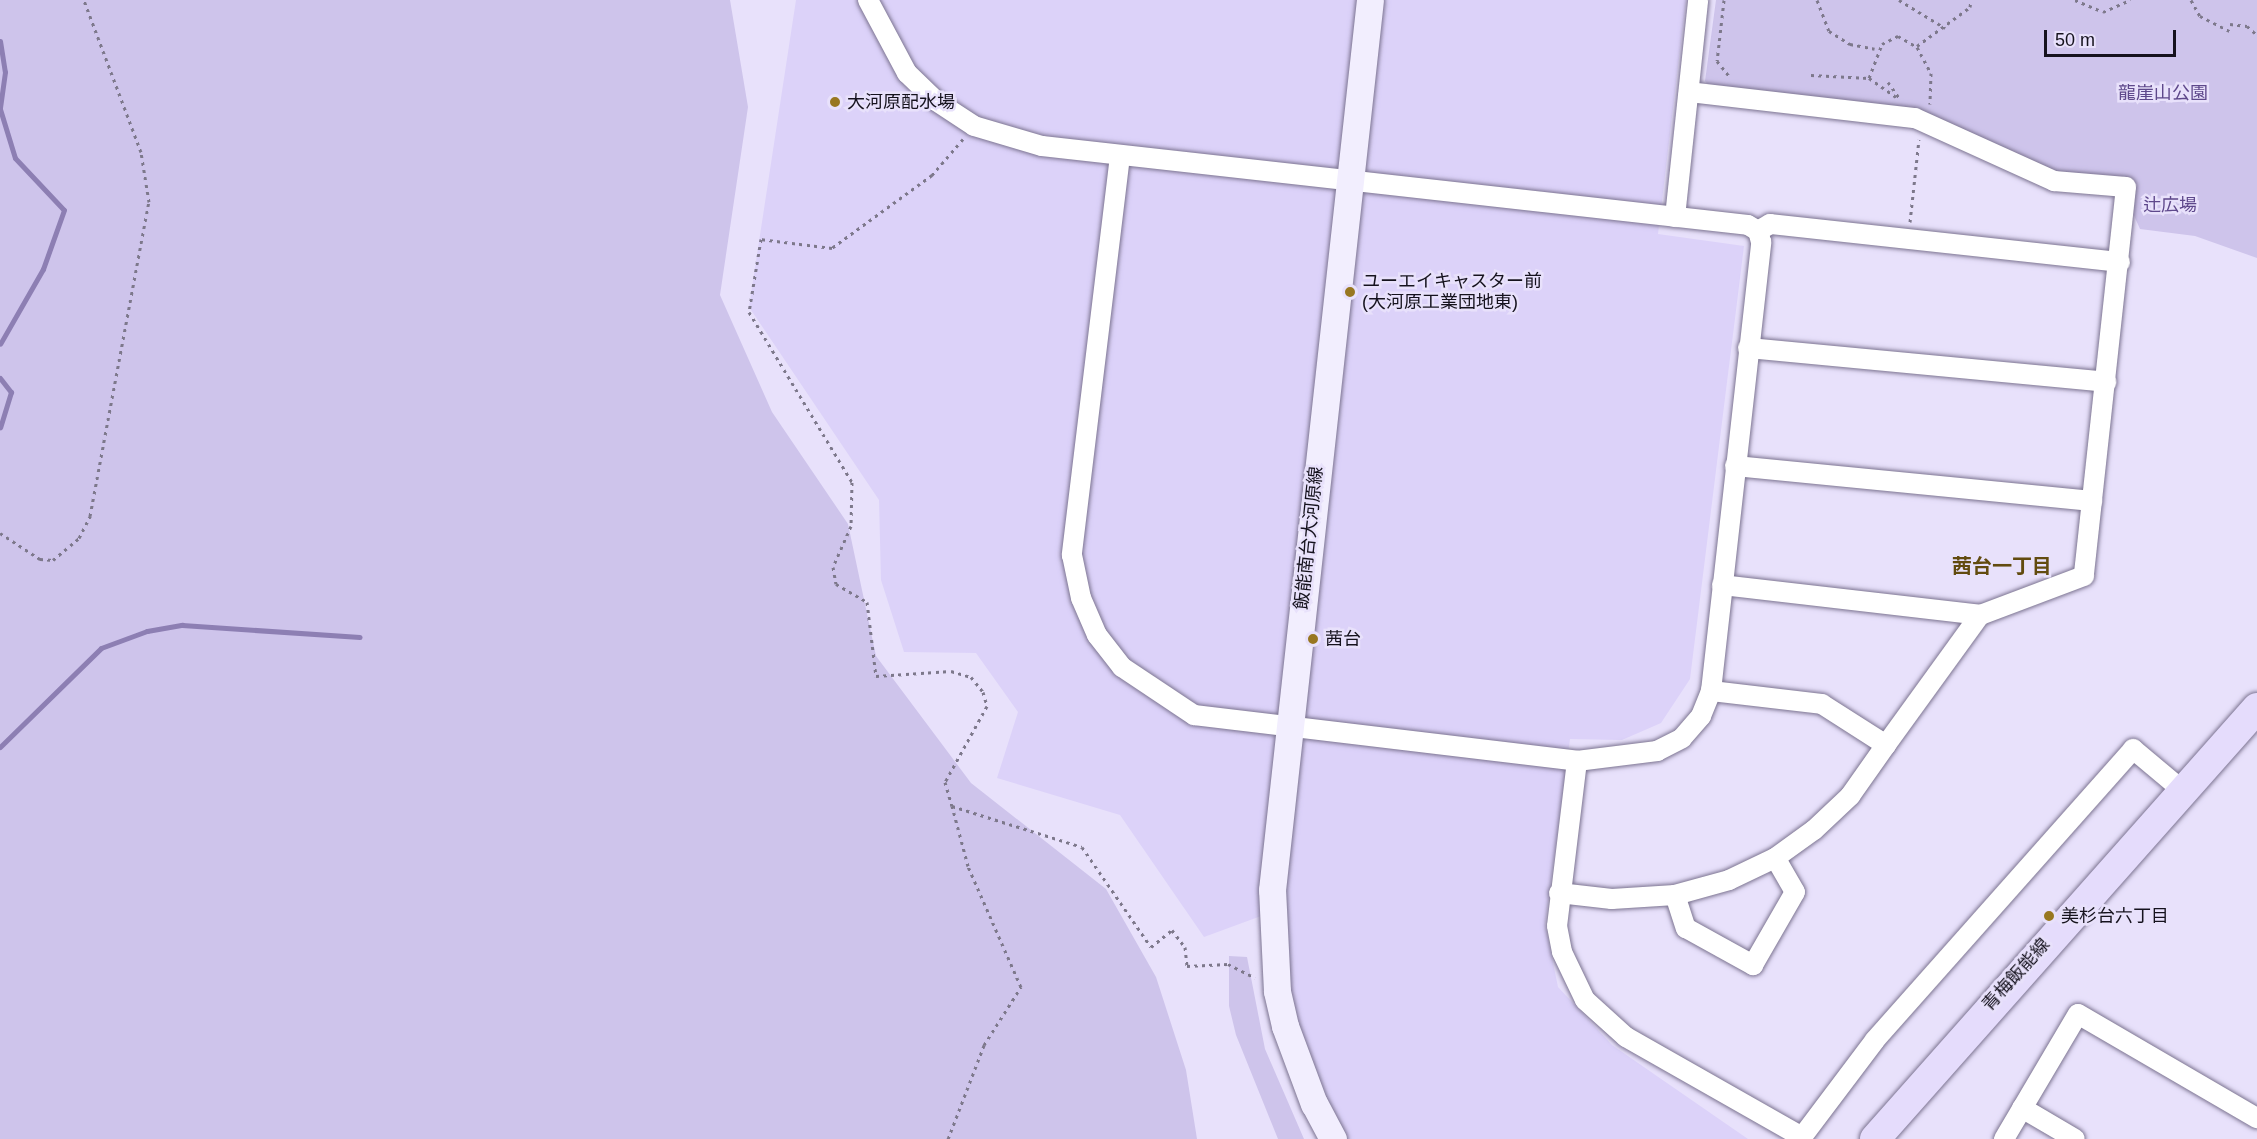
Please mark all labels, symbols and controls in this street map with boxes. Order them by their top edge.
scale bar [2047,18,2179,56]
text: 50 m [2055,30,2095,50]
park label: 龍崖山公園 [2118,82,2208,104]
place label: 大河原配水場 [847,91,955,113]
marker: 大河原配水場 [828,95,842,109]
park label: 辻広場 [2143,194,2197,216]
place label: ユーエイキャスター前 (大河原工業団地東) [1362,271,1542,314]
marker: ユーエイキャスター前 (大河原工業団地東) [1343,285,1357,299]
street label: 飯能南台大河原線 [1291,465,1327,611]
district label: 茜台一丁目 [1952,554,2052,578]
place label: 茜台 [1325,628,1361,650]
marker: 茜台 [1306,632,1320,646]
place label: 美杉台六丁目 [2061,905,2169,927]
marker: 美杉台六丁目 [2042,909,2056,923]
street label: 青梅飯能線 [1978,934,2054,1016]

